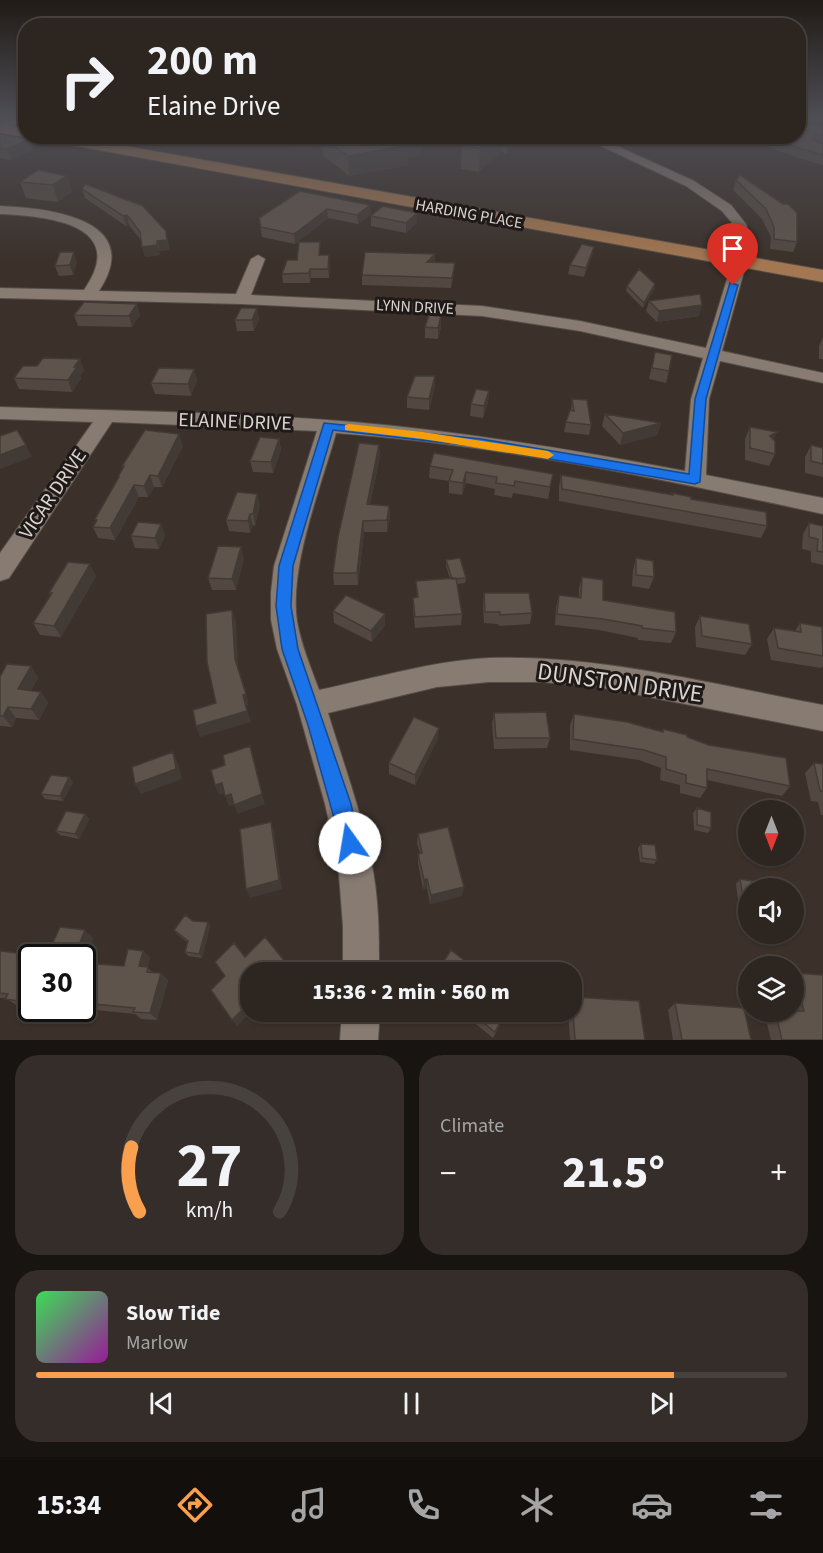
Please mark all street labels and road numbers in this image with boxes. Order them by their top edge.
street label: HARDING PLACE [414,194,524,234]
street label: LYNN DRIVE [376,294,454,320]
street label: ELAINE DRIVE [178,406,292,438]
street label: VICAR DRIVE [13,443,93,545]
street label: DUNSTON DRIVE [535,654,705,712]

